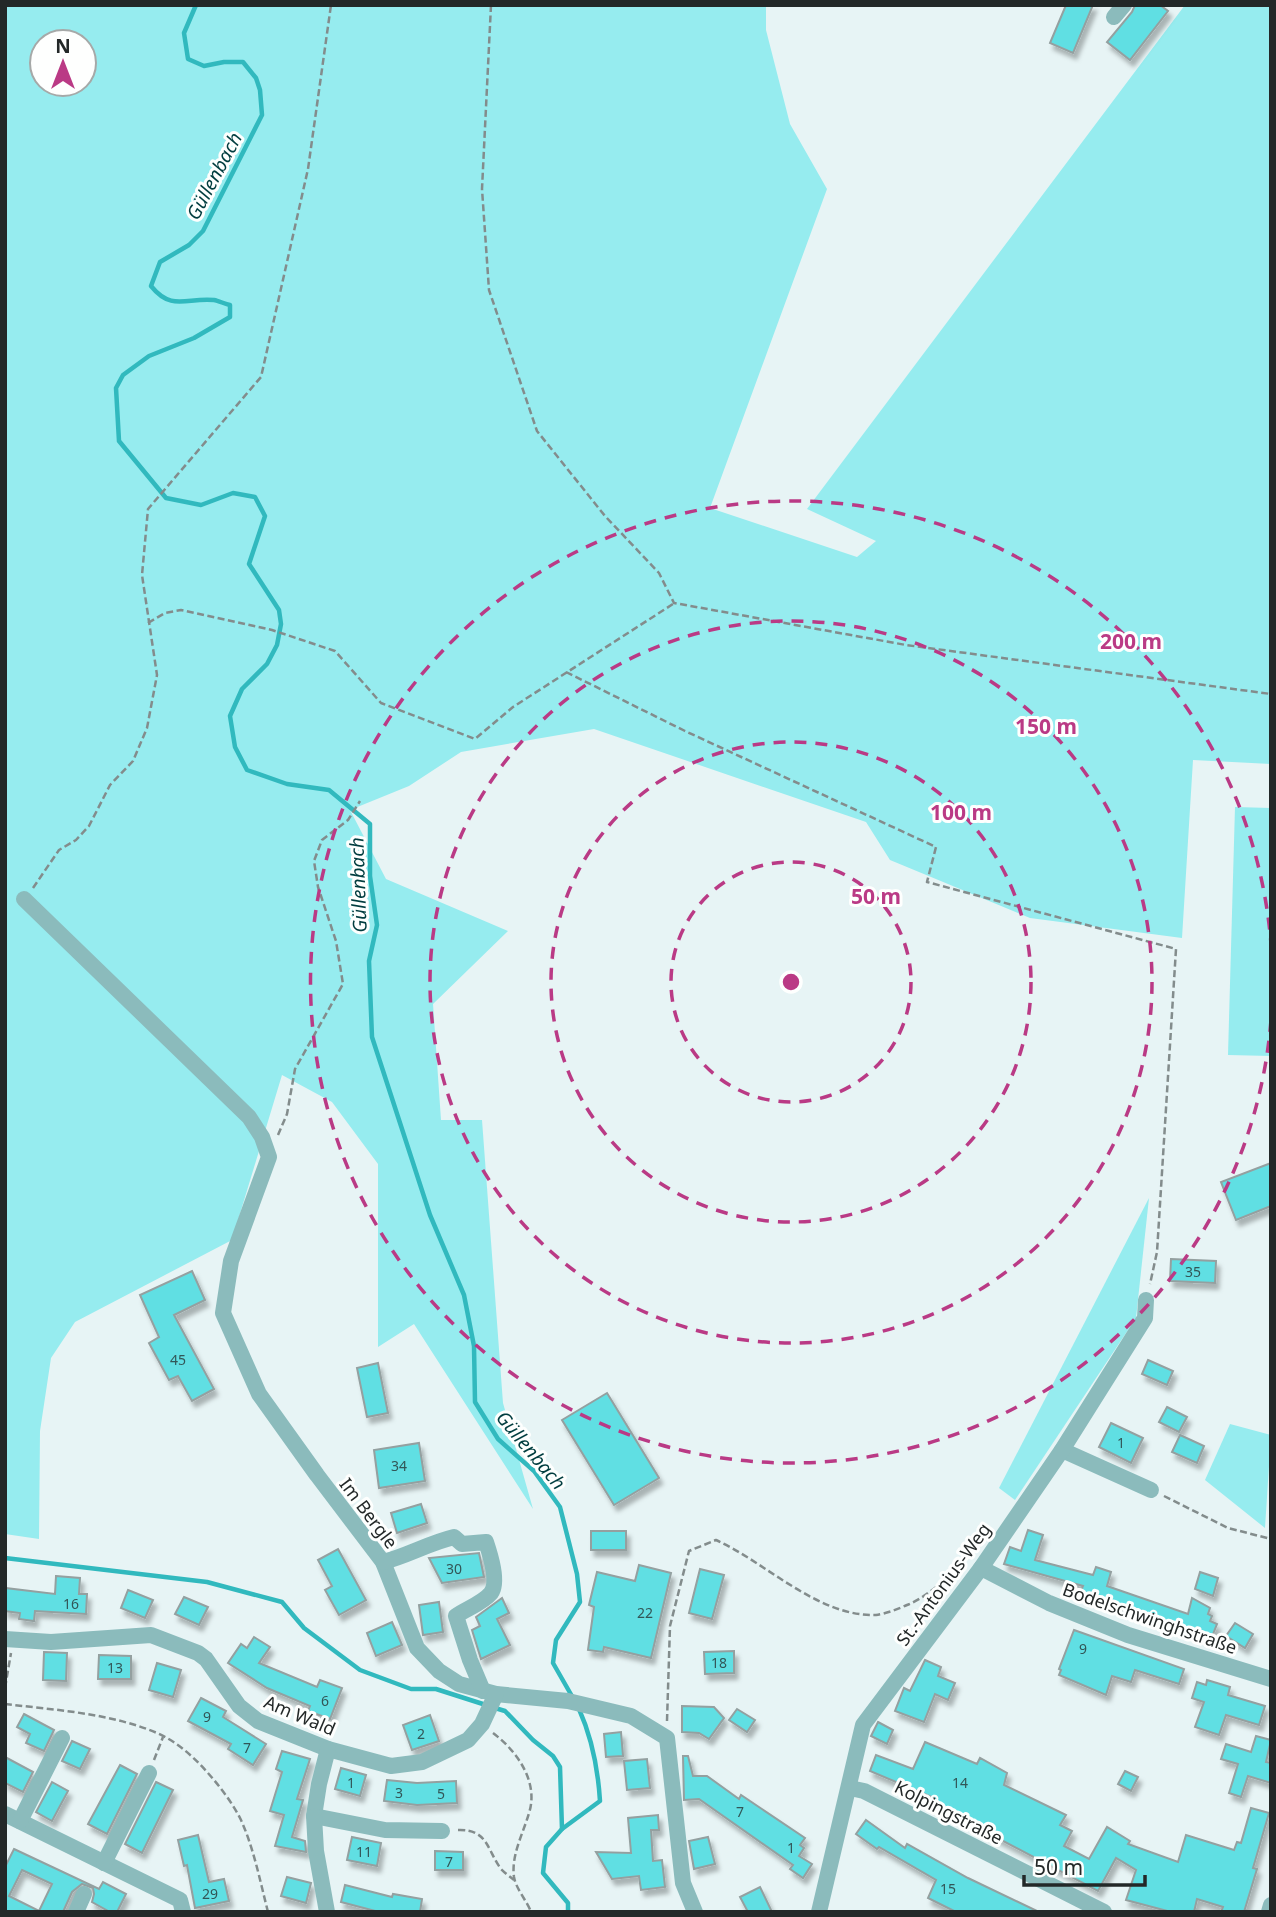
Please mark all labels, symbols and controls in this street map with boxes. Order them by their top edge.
north arrow [28,28,98,98]
text: N [55,33,71,59]
water label: Güllenbach [180,128,248,224]
text: 200 m [1100,627,1162,655]
text: 150 m [1015,712,1077,740]
text: 100 m [930,798,992,826]
water label: Güllenbach [343,837,373,933]
text: 50 m [851,882,901,910]
centre of rings [779,970,803,994]
house number: 35 [1185,1262,1201,1281]
house number: 45 [170,1350,186,1369]
water label: Güllenbach [490,1405,572,1495]
house number: 1 [1117,1433,1125,1452]
house number: 34 [391,1456,407,1475]
street label: Im Bergle [335,1473,403,1553]
street label: St.-Antonius-Weg [890,1518,996,1650]
house number: 30 [446,1559,462,1578]
street label: Bodelschwinghstraße [1060,1577,1240,1659]
house number: 16 [63,1594,79,1613]
house number: 22 [637,1603,653,1622]
house number: 9 [1079,1639,1087,1658]
house number: 18 [711,1653,727,1672]
house number: 13 [107,1658,123,1677]
street label: Am Wald [261,1689,339,1741]
house number: 6 [321,1691,329,1710]
house number: 9 [203,1707,211,1726]
house number: 2 [417,1724,425,1743]
house number: 7 [243,1738,251,1757]
house number: 1 [347,1773,355,1792]
house number: 14 [952,1773,968,1792]
street label: Kolpingstraße [891,1774,1007,1850]
house number: 3 [395,1783,403,1802]
house number: 5 [437,1784,445,1803]
house number: 7 [736,1802,744,1821]
house number: 1 [787,1838,795,1857]
house number: 11 [356,1842,372,1861]
scale bar [1024,1843,1145,1887]
house number: 7 [445,1852,453,1871]
text: 50 m [1034,1853,1083,1881]
house number: 15 [940,1879,956,1898]
house number: 29 [202,1884,218,1903]

